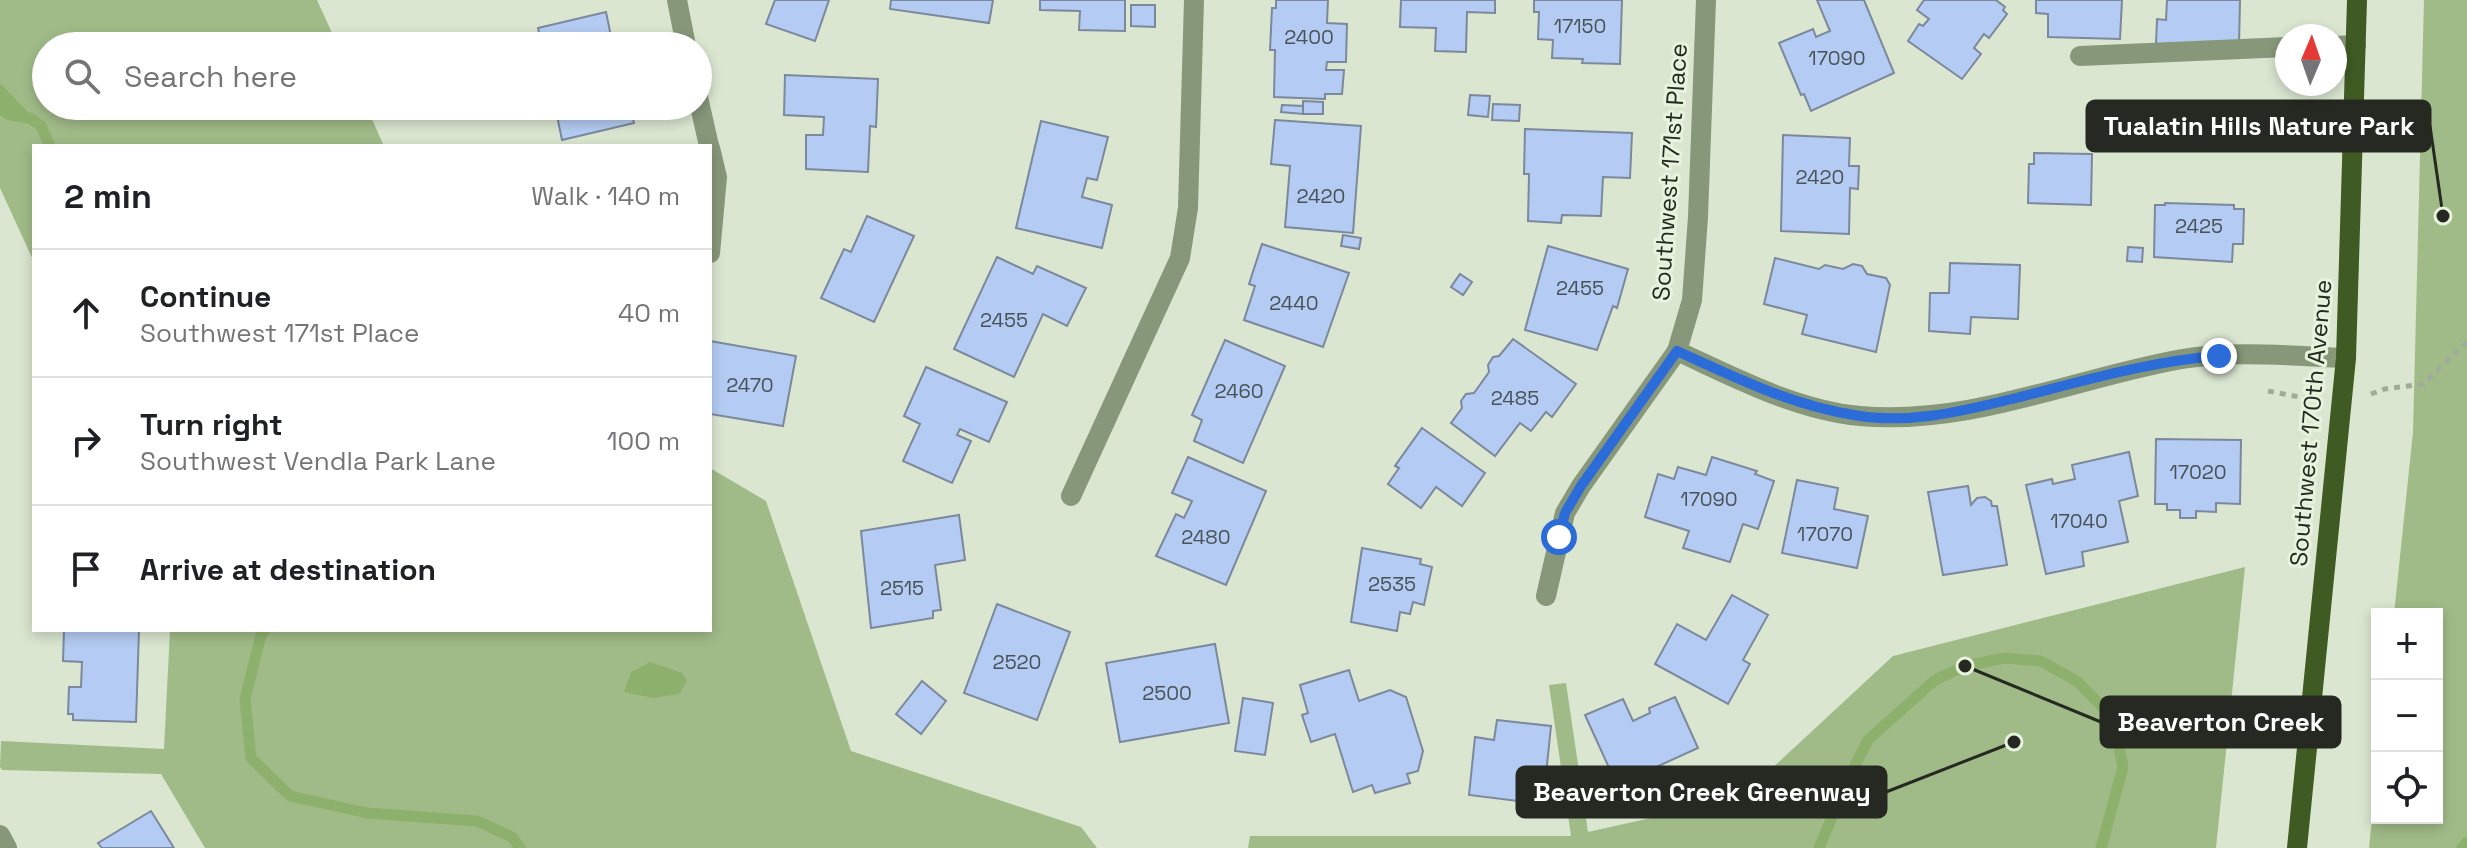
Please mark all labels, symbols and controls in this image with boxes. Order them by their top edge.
house number: 17150 [1554,13,1606,39]
house number: 2400 [1284,24,1334,50]
north arrow [2275,24,2347,96]
search box [32,32,712,120]
street label: Southwest 171st Place [1645,42,1694,302]
house number: 17090 [1808,45,1866,71]
icon: search [60,54,104,98]
text: Search here [124,57,297,96]
callout: Tualatin Hills Nature Park [2087,101,2430,151]
text: Tualatin Hills Nature Park [2103,109,2415,143]
house number: 2420 [1796,164,1844,190]
text: 2 min [64,175,152,218]
text: Walk · 140 m [531,179,680,213]
house number: 2420 [1297,183,1345,209]
house number: 2425 [2175,213,2223,239]
house number: 2455 [1556,275,1604,301]
text: Continue [140,277,271,316]
street label: Southwest 170th Avenue [2283,278,2338,568]
house number: 2440 [1269,290,1319,316]
icon: ahead [64,291,108,335]
text: 40 m [618,296,680,330]
house number: 2455 [980,307,1028,333]
text: Southwest 171st Place [140,316,419,350]
route end [2201,338,2237,374]
house number: 2470 [726,372,774,398]
house number: 2460 [1214,378,1264,404]
house number: 2485 [1491,385,1539,411]
text: Turn right [140,405,283,444]
icon: right [64,419,108,463]
text: 100 m [607,424,680,458]
text: Southwest Vendla Park Lane [140,444,496,478]
house number: 17020 [2169,459,2227,485]
house number: 17090 [1680,486,1738,512]
house number: 17040 [2050,508,2108,534]
route start [1541,519,1577,555]
house number: 17070 [1797,521,1853,547]
house number: 2480 [1181,524,1231,550]
icon: arrive [64,547,108,591]
text: Arrive at destination [140,550,436,589]
house number: 2535 [1368,571,1416,597]
house number: 2515 [880,575,924,601]
map controls [2371,608,2443,824]
button: + [2371,608,2443,680]
house number: 2520 [993,649,1041,675]
house number: 2500 [1142,680,1192,706]
button: − [2371,680,2443,752]
callout: Beaverton Creek [2101,697,2340,747]
text: Beaverton Creek [2118,705,2325,739]
button: locate [2371,752,2443,824]
callout: Beaverton Creek Greenway [1517,767,1886,817]
text: Beaverton Creek Greenway [1533,775,1871,809]

